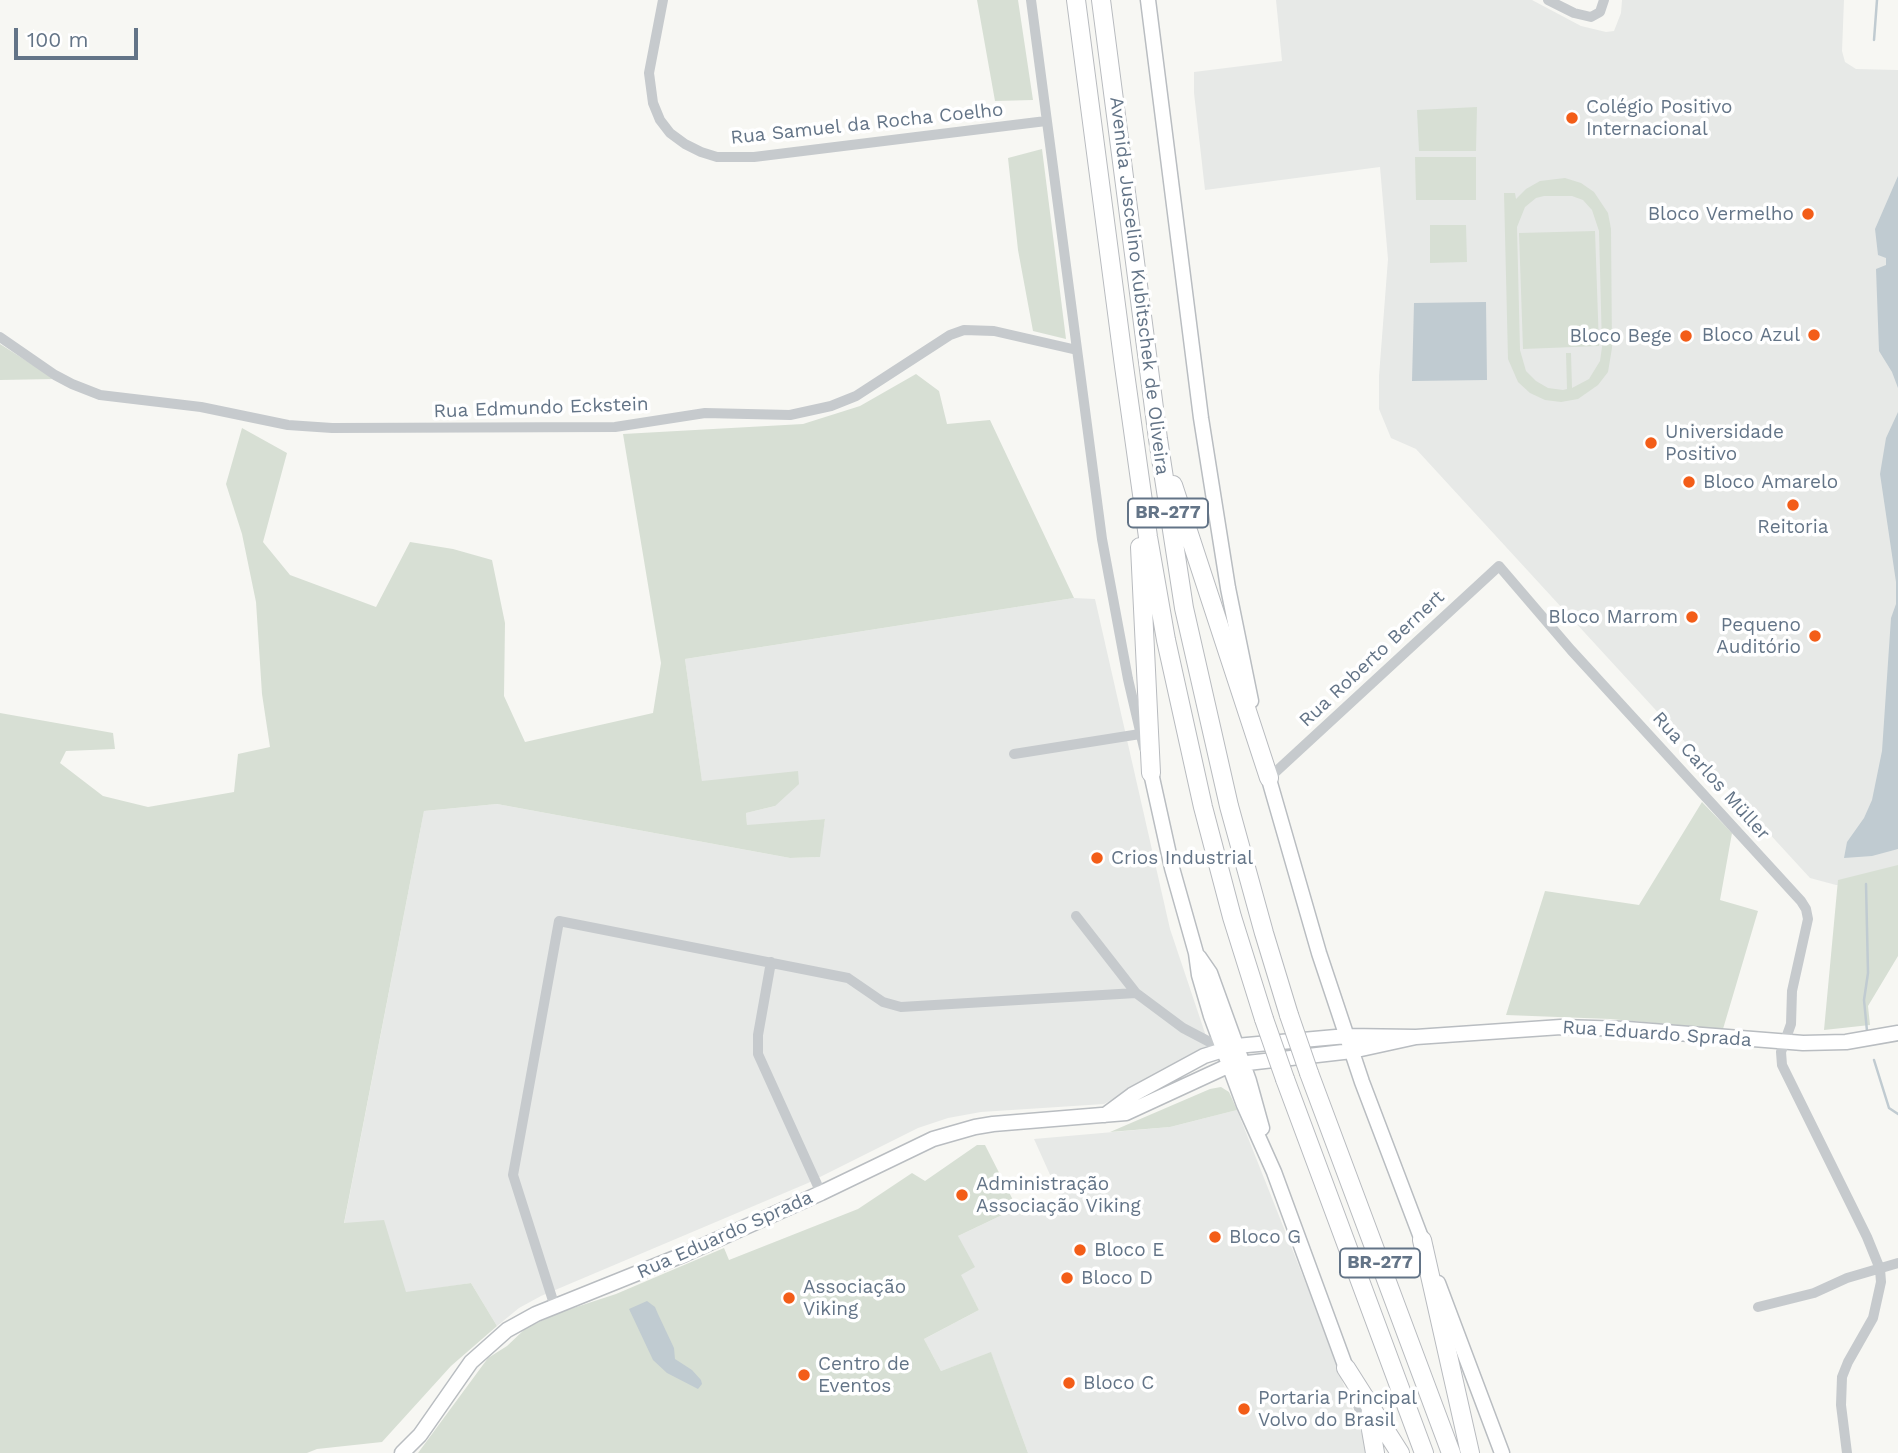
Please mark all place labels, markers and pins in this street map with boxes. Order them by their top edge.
place label: Colégio Positivo Internacional [1586,96,1732,140]
marker: Colégio Positivo Internacional [1564,110,1580,126]
place label: Bloco Vermelho [1648,203,1794,225]
marker: Bloco Vermelho [1800,206,1816,222]
place label: Bloco Azul [1702,324,1800,346]
place label: Bloco Bege [1569,325,1672,347]
marker: Bloco Azul [1806,327,1822,343]
marker: Bloco Bege [1678,328,1694,344]
place label: Universidade Positivo [1665,421,1784,465]
marker: Universidade Positivo [1643,435,1659,451]
place label: Bloco Amarelo [1703,471,1838,493]
marker: Bloco Amarelo [1681,474,1697,490]
marker: Reitoria [1785,497,1801,513]
place label: Reitoria [1757,516,1829,538]
place label: Bloco Marrom [1548,606,1678,628]
marker: Bloco Marrom [1684,609,1700,625]
place label: Pequeno Auditório [1716,614,1801,658]
marker: Pequeno Auditório [1807,628,1823,644]
place label: Crios Industrial [1111,847,1253,869]
marker: Crios Industrial [1089,850,1105,866]
place label: Administração Associação Viking [976,1173,1141,1217]
marker: Administração Associação Viking [954,1187,970,1203]
place label: Bloco G [1229,1226,1301,1248]
marker: Bloco G [1207,1229,1223,1245]
place label: Bloco E [1094,1239,1164,1261]
marker: Bloco E [1072,1242,1088,1258]
place label: Bloco D [1081,1267,1153,1289]
marker: Bloco D [1059,1270,1075,1286]
place label: Associação Viking [803,1276,906,1320]
marker: Associação Viking [781,1290,797,1306]
place label: Centro de Eventos [818,1353,910,1397]
marker: Centro de Eventos [796,1367,812,1383]
place label: Bloco C [1083,1372,1154,1394]
marker: Bloco C [1061,1375,1077,1391]
place label: Portaria Principal Volvo do Brasil [1258,1387,1417,1431]
marker: Portaria Principal Volvo do Brasil [1236,1401,1252,1417]

